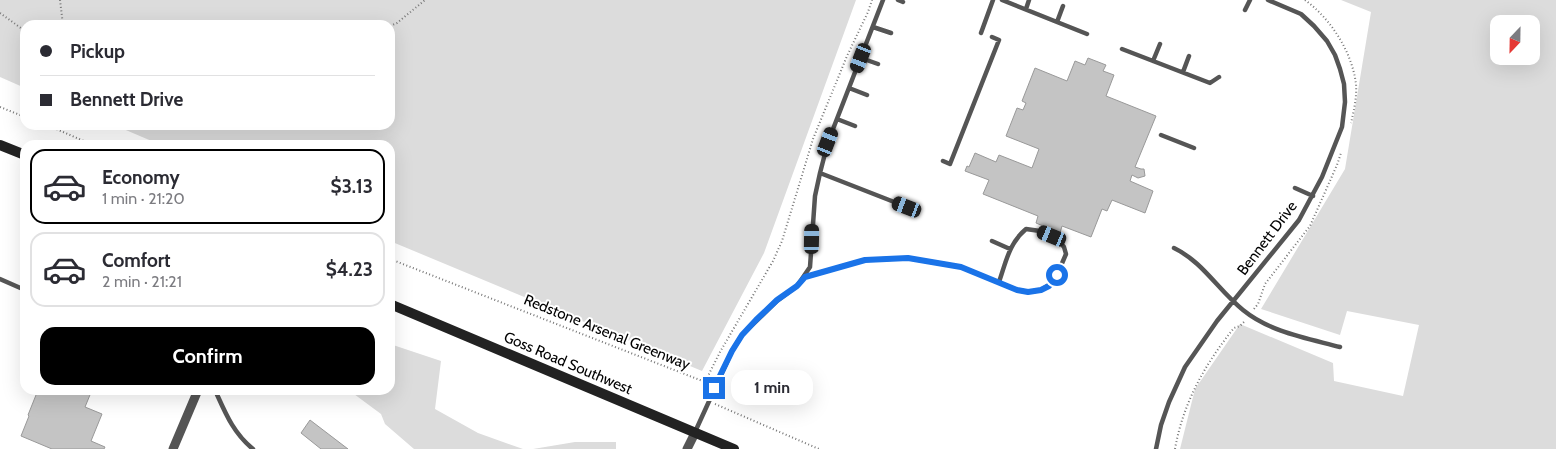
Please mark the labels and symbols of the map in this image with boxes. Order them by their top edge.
north arrow [1490,15,1540,65]
car [848,41,873,75]
car [815,125,840,159]
car [890,195,923,219]
street label: Bennett Drive [1233,197,1301,279]
car [1035,223,1068,249]
car [804,224,819,254]
route start [1046,264,1068,286]
street label: Redstone Arsenal Greenway [521,290,693,374]
street label: Goss Road Southwest [501,328,635,398]
callout: 1 min [732,370,814,406]
route end [703,377,725,399]

